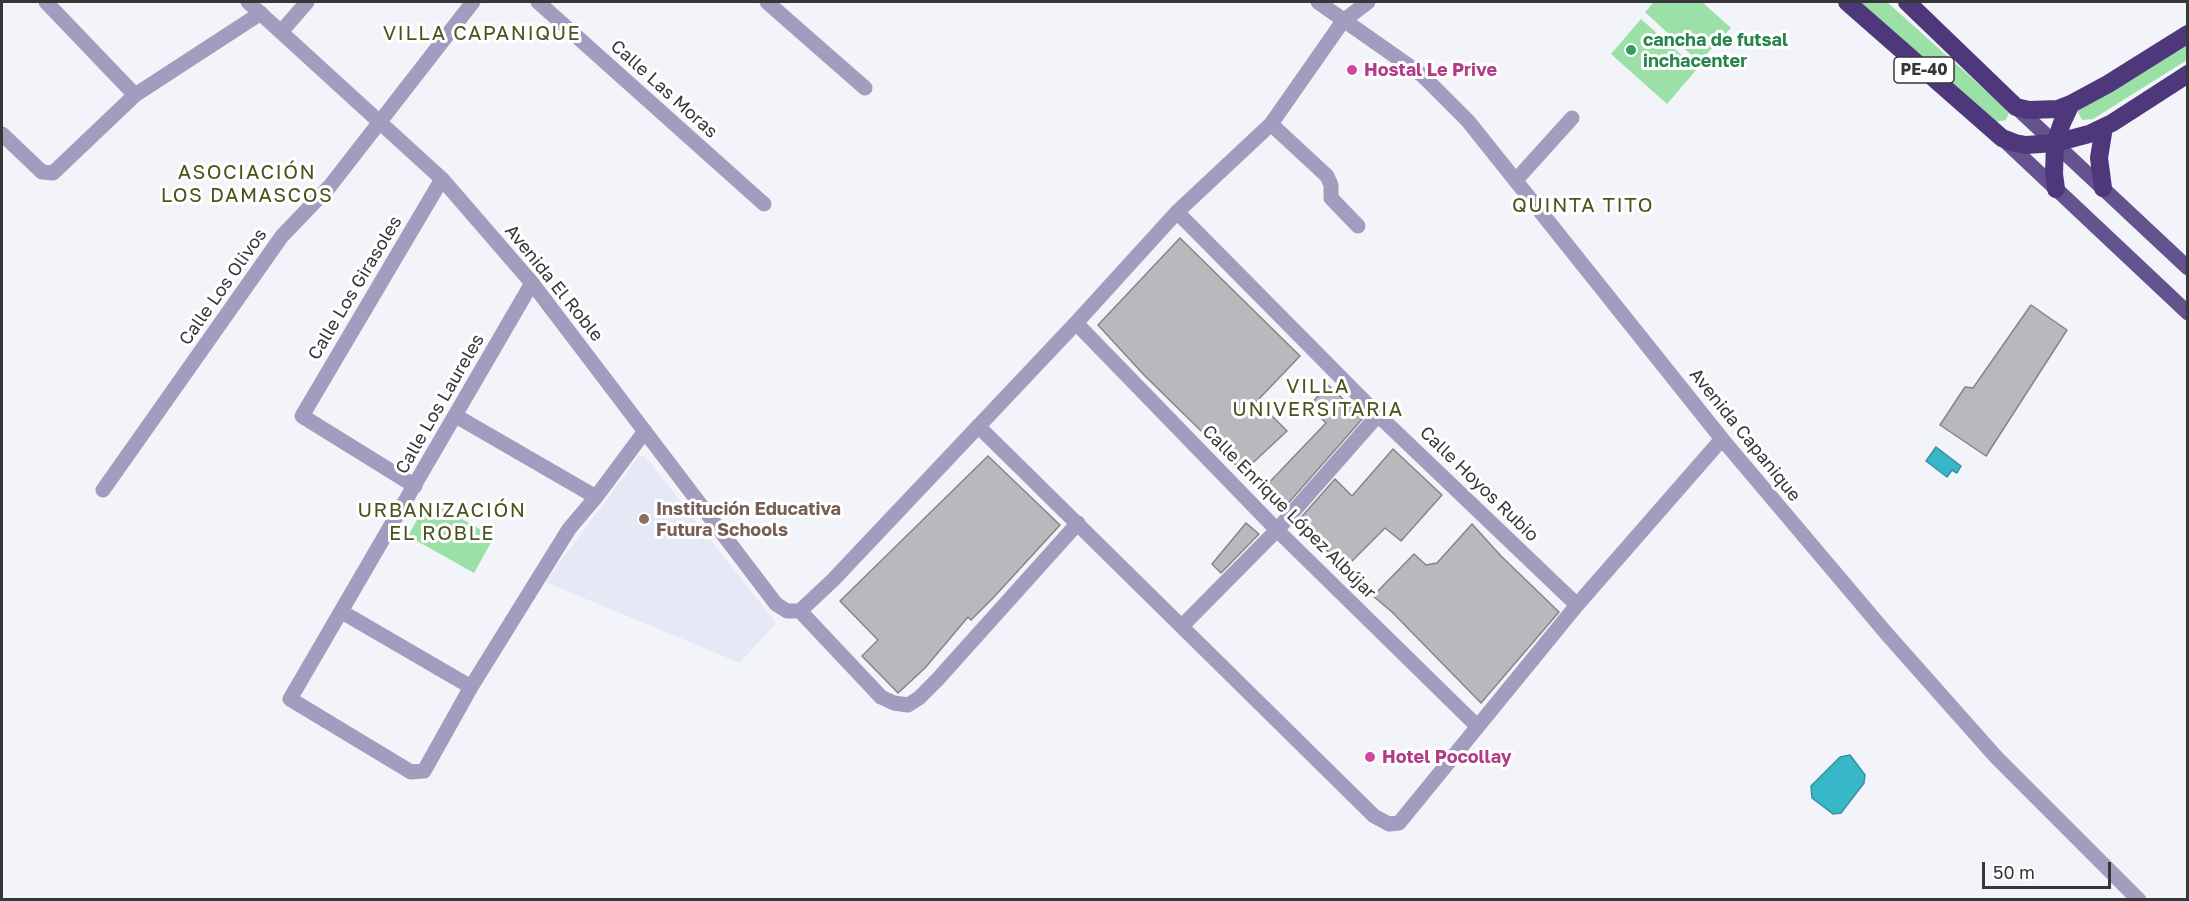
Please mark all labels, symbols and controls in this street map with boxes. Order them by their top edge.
district label: VILLA CAPANIQUE [383,22,581,46]
place label: cancha de futsal inchacenter [1643,29,1788,72]
street label: Calle Las Moras [606,35,722,143]
marker: cancha de futsal inchacenter [1624,43,1638,57]
road number: PE-40 [1894,57,1954,83]
place label: Hostal Le Prive [1364,59,1497,81]
marker: Hostal Le Prive [1345,63,1359,77]
district label: ASOCIACIÓN LOS DAMASCOS [161,161,333,208]
district label: QUINTA TITO [1512,194,1654,218]
street label: Calle Los Girasoles [304,212,406,364]
street label: Avenida El Roble [500,220,608,346]
street label: Calle Los Olivos [175,224,271,350]
street label: Calle Los Laureles [391,330,489,478]
street label: Avenida Capanique [1685,364,1805,506]
district label: VILLA UNIVERSITARIA [1232,375,1404,422]
street label: Calle Enrique López Albújar [1198,421,1380,603]
street label: Calle Hoyos Rubio [1415,422,1543,546]
place label: Institución Educativa Futura Schools [656,498,841,540]
district label: URBANIZACIÓN EL ROBLE [358,499,526,546]
marker: Institución Educativa Futura Schools [637,512,651,526]
place label: Hotel Pocollay [1382,746,1512,768]
marker: Hotel Pocollay [1363,750,1377,764]
scale bar [1985,850,2114,888]
text: 50 m [1993,861,2035,883]

